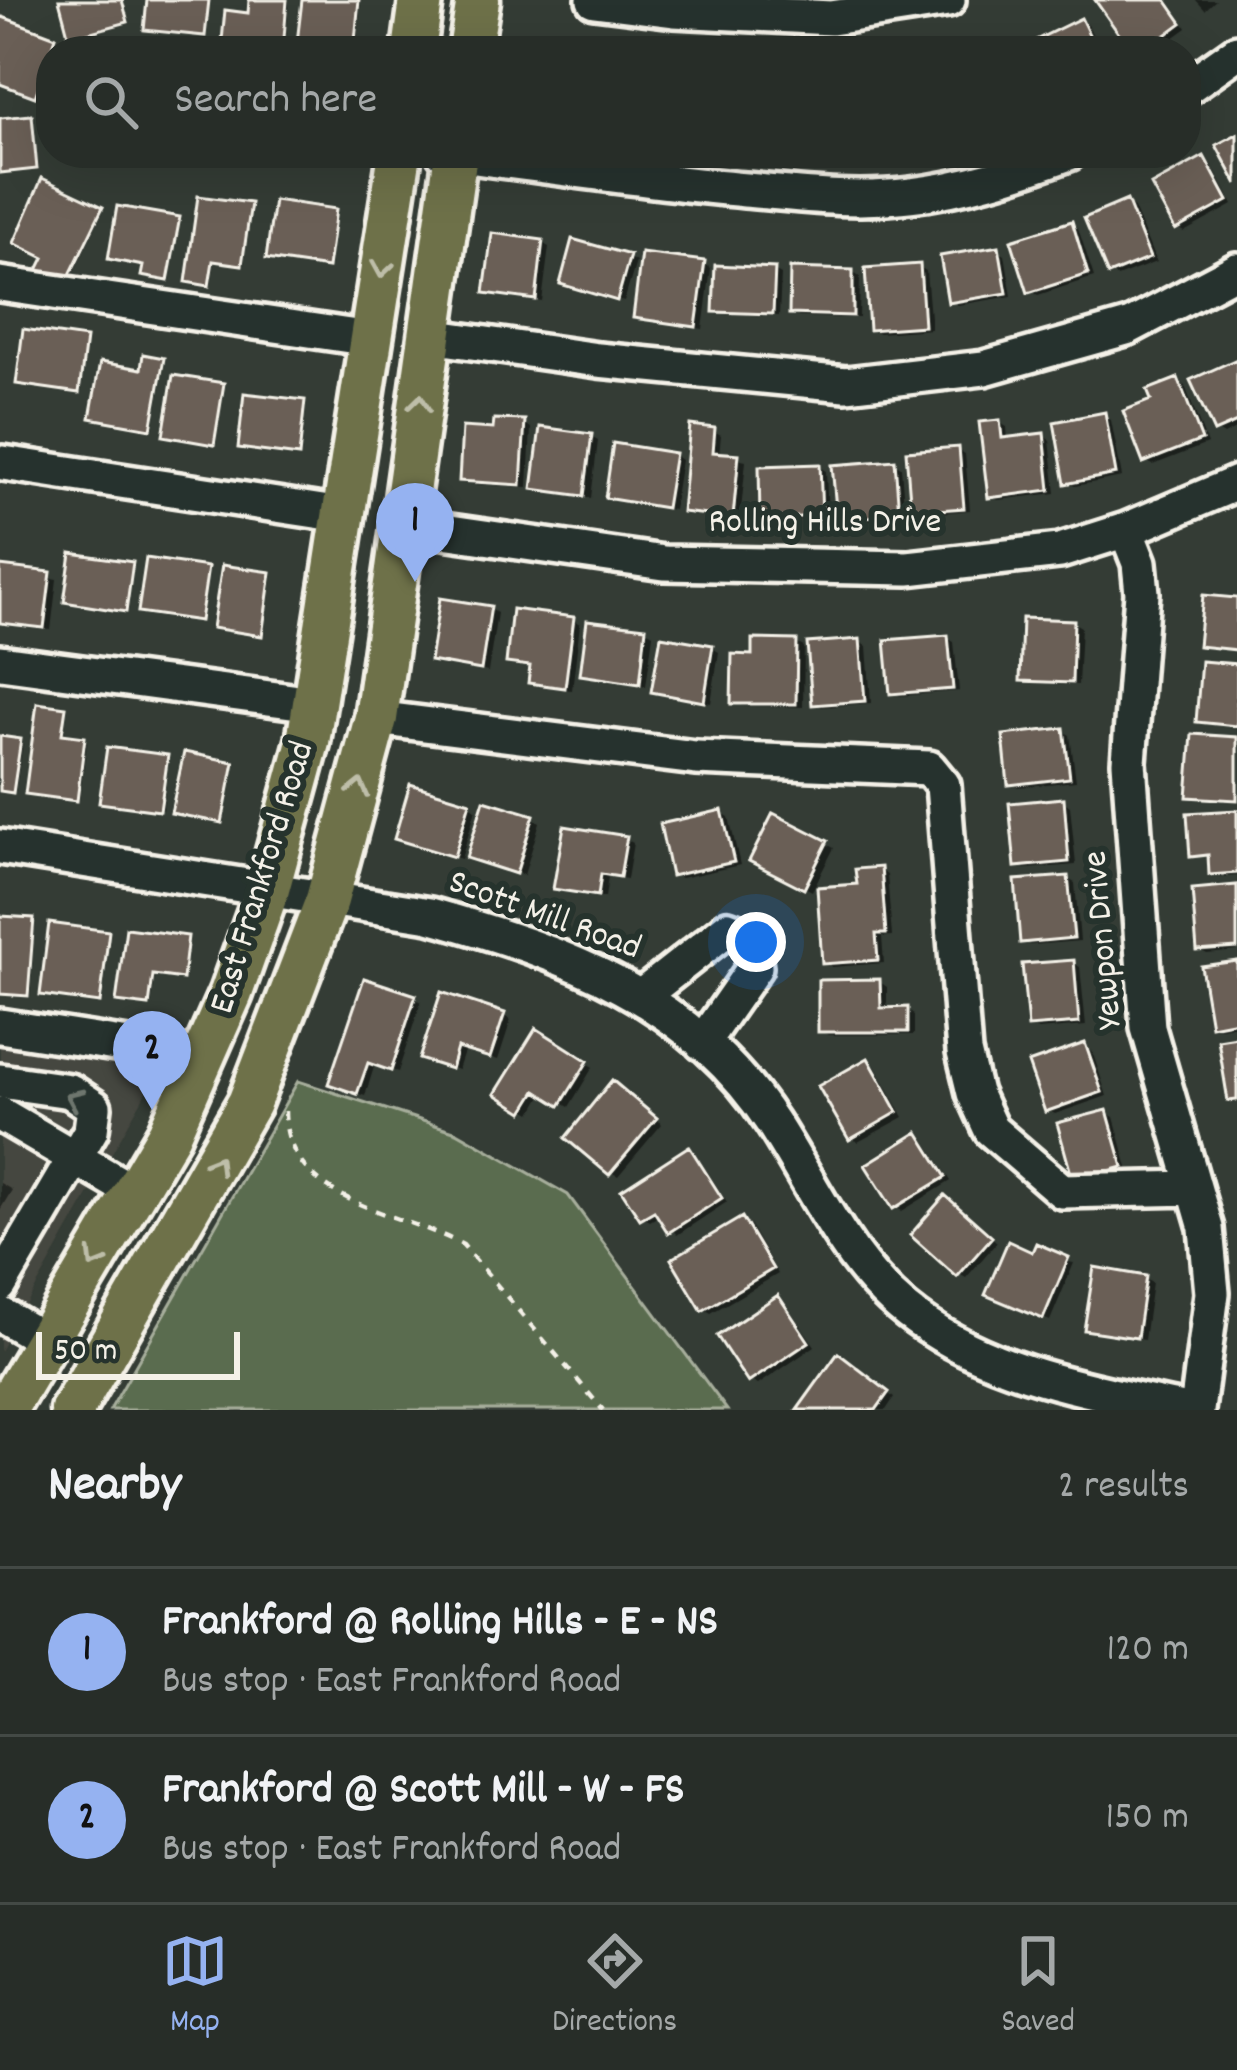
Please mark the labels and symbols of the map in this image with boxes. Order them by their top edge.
one-way arrow [370,258,395,278]
one-way arrow [406,393,432,413]
pin: 1 [376,483,454,582]
street label: Rolling Hills Drive [709,498,941,550]
street label: East Frankford Road [198,736,330,1020]
one-way arrow [345,778,370,798]
street label: Yewpon Drive [1071,849,1139,1031]
street label: Scott Mill Road [440,858,648,976]
your location [726,912,786,972]
pin: 2 [113,1011,191,1110]
one-way arrow [65,1088,86,1112]
one-way arrow [202,1155,224,1177]
one-way arrow [87,1247,109,1269]
scale bar [36,1326,240,1379]

